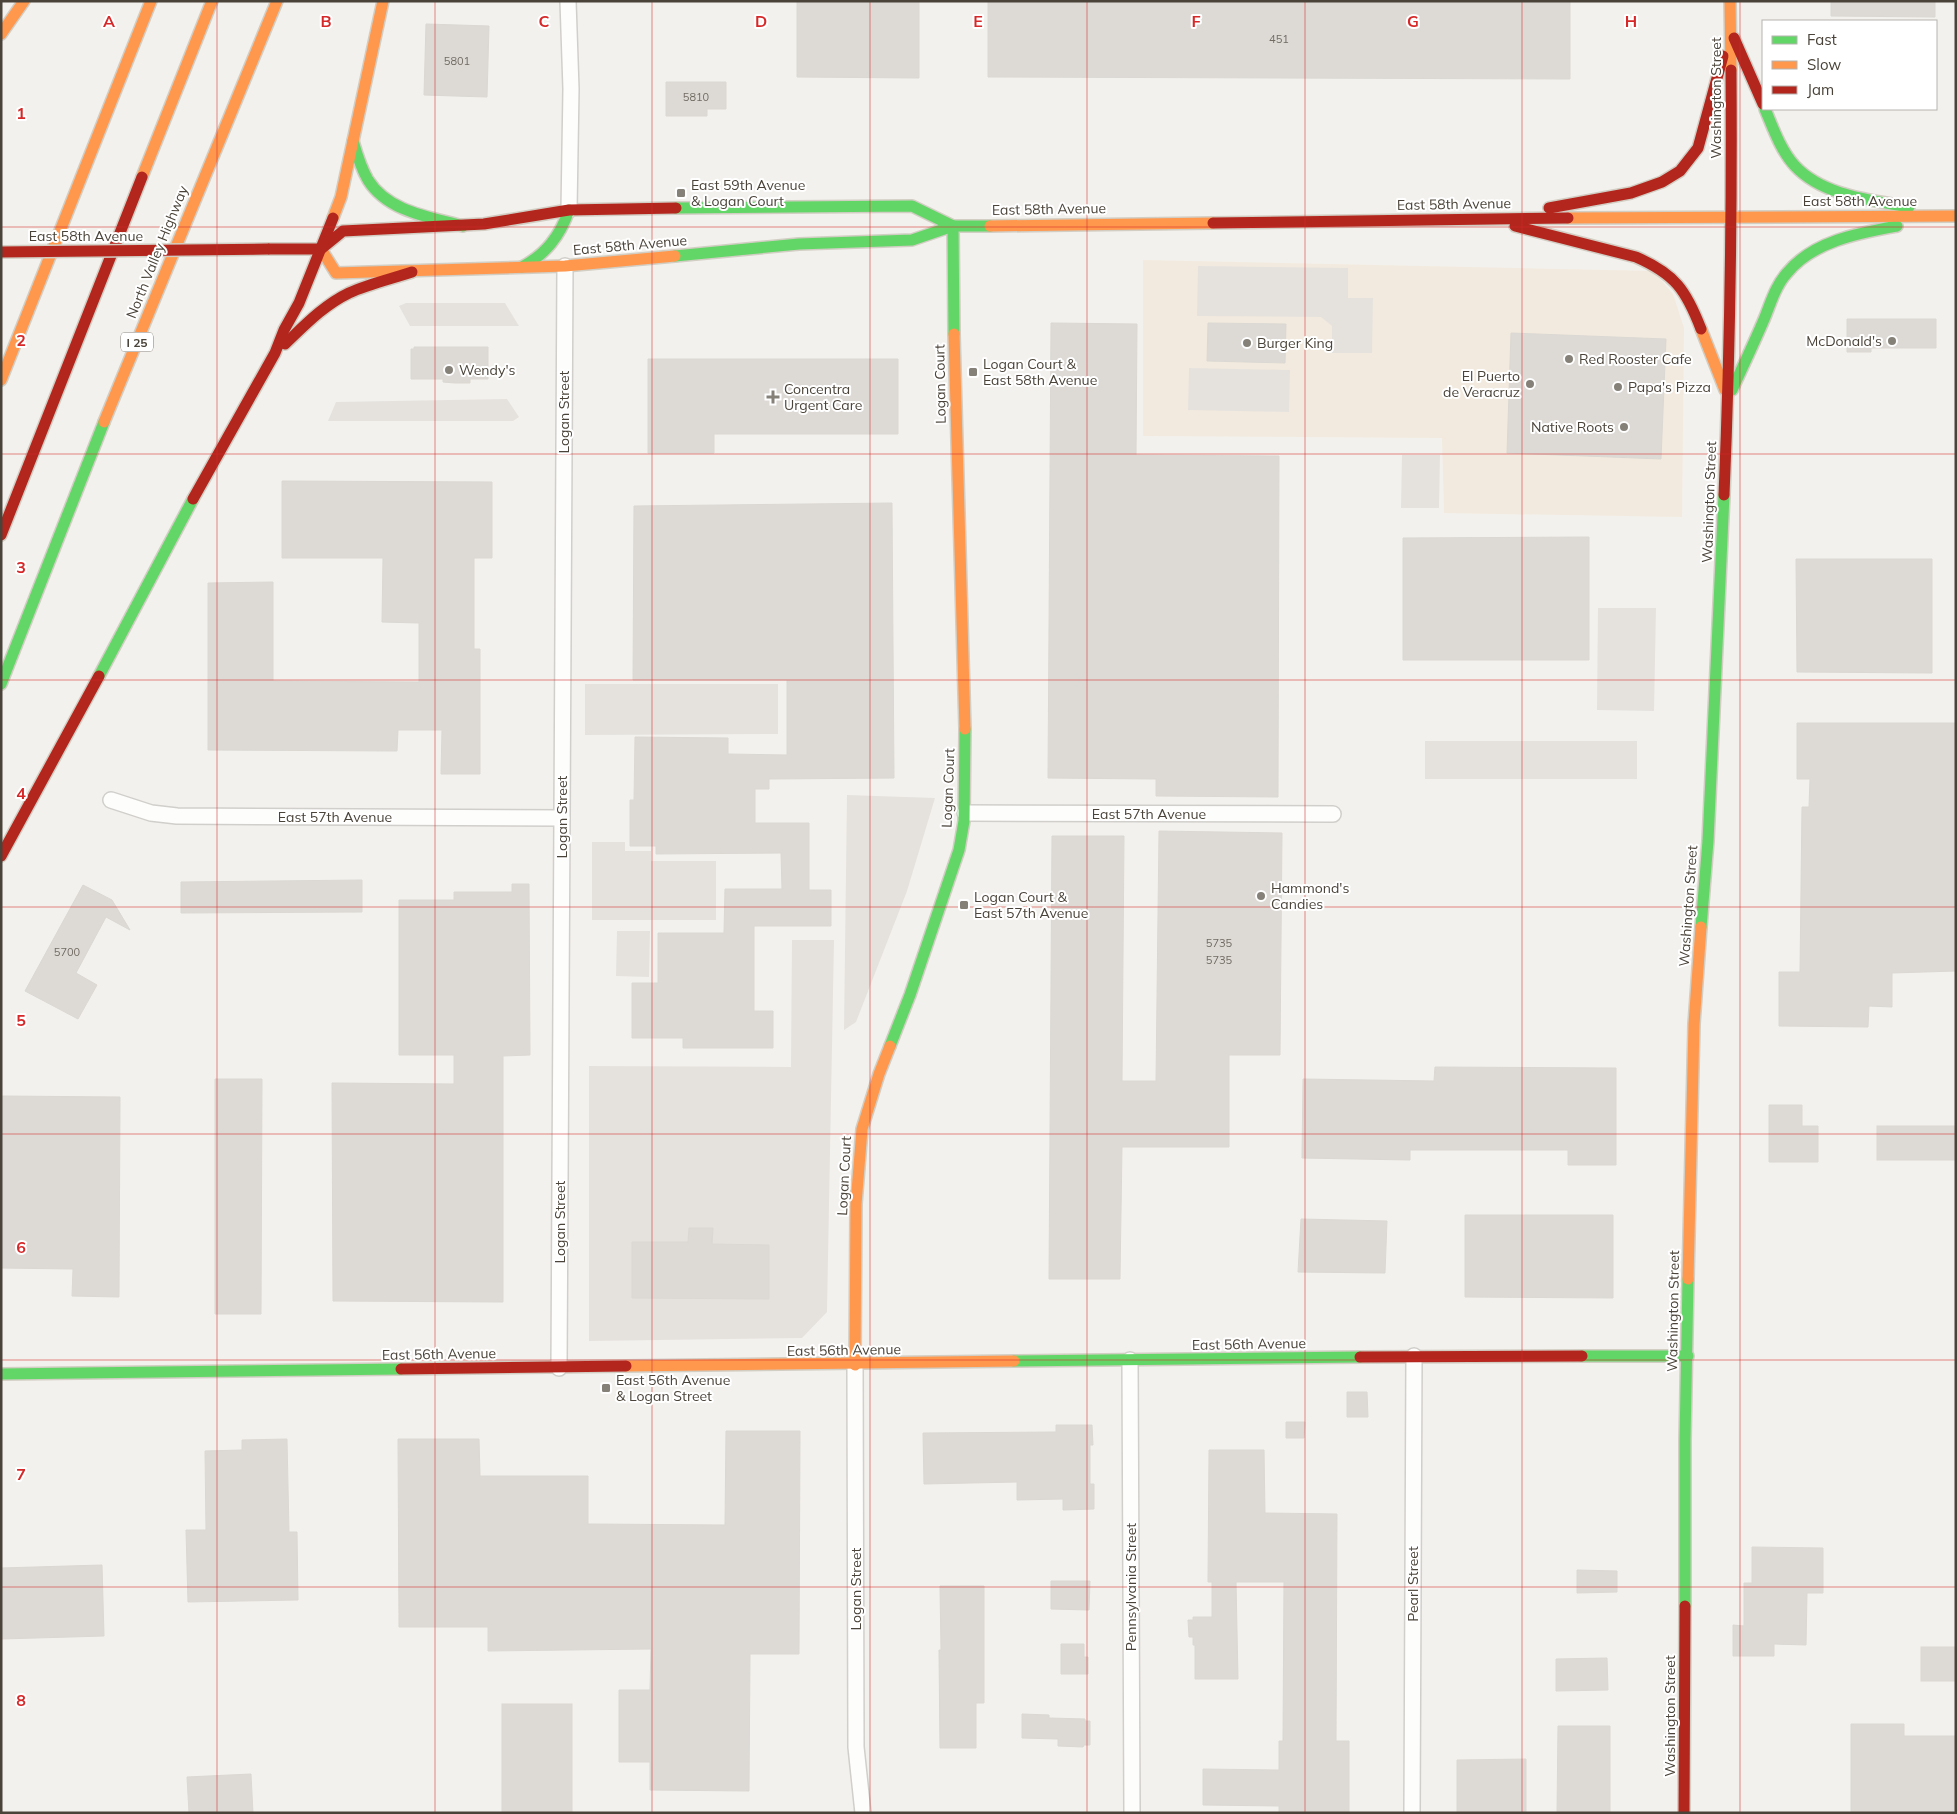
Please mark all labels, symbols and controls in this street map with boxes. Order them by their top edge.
text: A [103,11,115,31]
text: B [320,11,332,31]
text: C [539,11,550,31]
text: D [755,11,767,31]
text: E [973,11,983,31]
text: F [1191,11,1201,31]
text: G [1407,11,1419,31]
text: H [1625,11,1637,31]
legend [1762,20,1937,110]
text: Fast [1807,30,1837,49]
house number: 451 [1269,32,1289,46]
street label: Washington Street [1707,37,1725,159]
house number: 5801 [444,54,470,68]
text: Slow [1807,55,1841,74]
text: Jam [1807,80,1834,99]
house number: 5810 [683,90,710,104]
text: 1 [16,103,26,123]
place label: East 59th Avenue & Logan Court [691,176,805,210]
street label: North Valley Highway [122,182,192,321]
marker: East 59th Avenue & Logan Court [675,187,687,199]
street label: East 58th Avenue [1803,192,1917,210]
street label: East 58th Avenue [1397,194,1511,214]
street label: East 58th Avenue [992,199,1106,219]
street label: East 58th Avenue [29,227,143,245]
street label: East 58th Avenue [572,231,688,259]
text: 2 [16,330,26,350]
road number: I 25 [121,332,153,352]
place label: McDonald's [1806,332,1882,350]
place label: Burger King [1257,334,1333,352]
marker: McDonald's [1886,335,1898,347]
marker: Burger King [1241,337,1253,349]
street label: Logan Court [930,344,950,424]
place label: Red Rooster Cafe [1579,350,1692,368]
marker: Red Rooster Cafe [1563,353,1575,365]
place label: Logan Court & East 58th Avenue [983,355,1097,389]
place label: Wendy's [459,361,515,379]
marker: Wendy's [443,364,455,376]
marker: Logan Court & East 58th Avenue [967,366,979,378]
place label: El Puerto de Veracruz [1443,367,1520,401]
street label: Logan Street [555,370,573,453]
marker: El Puerto de Veracruz [1524,378,1536,390]
place label: Papa's Pizza [1628,378,1711,396]
place label: Concentra Urgent Care [784,380,862,414]
marker: Papa's Pizza [1612,381,1624,393]
marker: Concentra Urgent Care [766,390,780,404]
place label: Native Roots [1531,418,1614,436]
marker: Native Roots [1618,421,1630,433]
street label: Washington Street [1698,441,1720,563]
text: 3 [16,557,26,577]
street label: Logan Court [938,748,958,828]
street label: Logan Street [553,775,571,858]
text: 4 [16,783,26,803]
street label: East 57th Avenue [1092,805,1206,823]
street label: East 57th Avenue [278,808,392,826]
street label: Washington Street [1675,845,1701,967]
place label: Hammond's Candies [1271,879,1349,913]
place label: Logan Court & East 57th Avenue [974,888,1088,922]
marker: Hammond's Candies [1255,890,1267,902]
marker: Logan Court & East 57th Avenue [958,899,970,911]
house number: 5735 [1206,936,1233,950]
house number: 5700 [54,945,81,959]
house number: 5735 [1206,953,1233,967]
text: 5 [16,1010,26,1030]
street label: Logan Court [833,1136,855,1216]
street label: Logan Street [551,1180,569,1263]
text: 6 [16,1237,26,1257]
street label: Washington Street [1663,1250,1683,1372]
street label: East 56th Avenue [1192,1334,1306,1354]
street label: East 56th Avenue [787,1340,901,1360]
street label: East 56th Avenue [382,1344,496,1364]
place label: East 56th Avenue & Logan Street [616,1371,730,1405]
marker: East 56th Avenue & Logan Street [600,1382,612,1394]
text: 7 [16,1464,26,1484]
street label: Pennsylvania Street [1122,1523,1140,1651]
street label: Pearl Street [1404,1546,1422,1622]
street label: Logan Street [847,1547,865,1630]
street label: Washington Street [1661,1655,1679,1777]
text: 8 [16,1690,26,1710]

